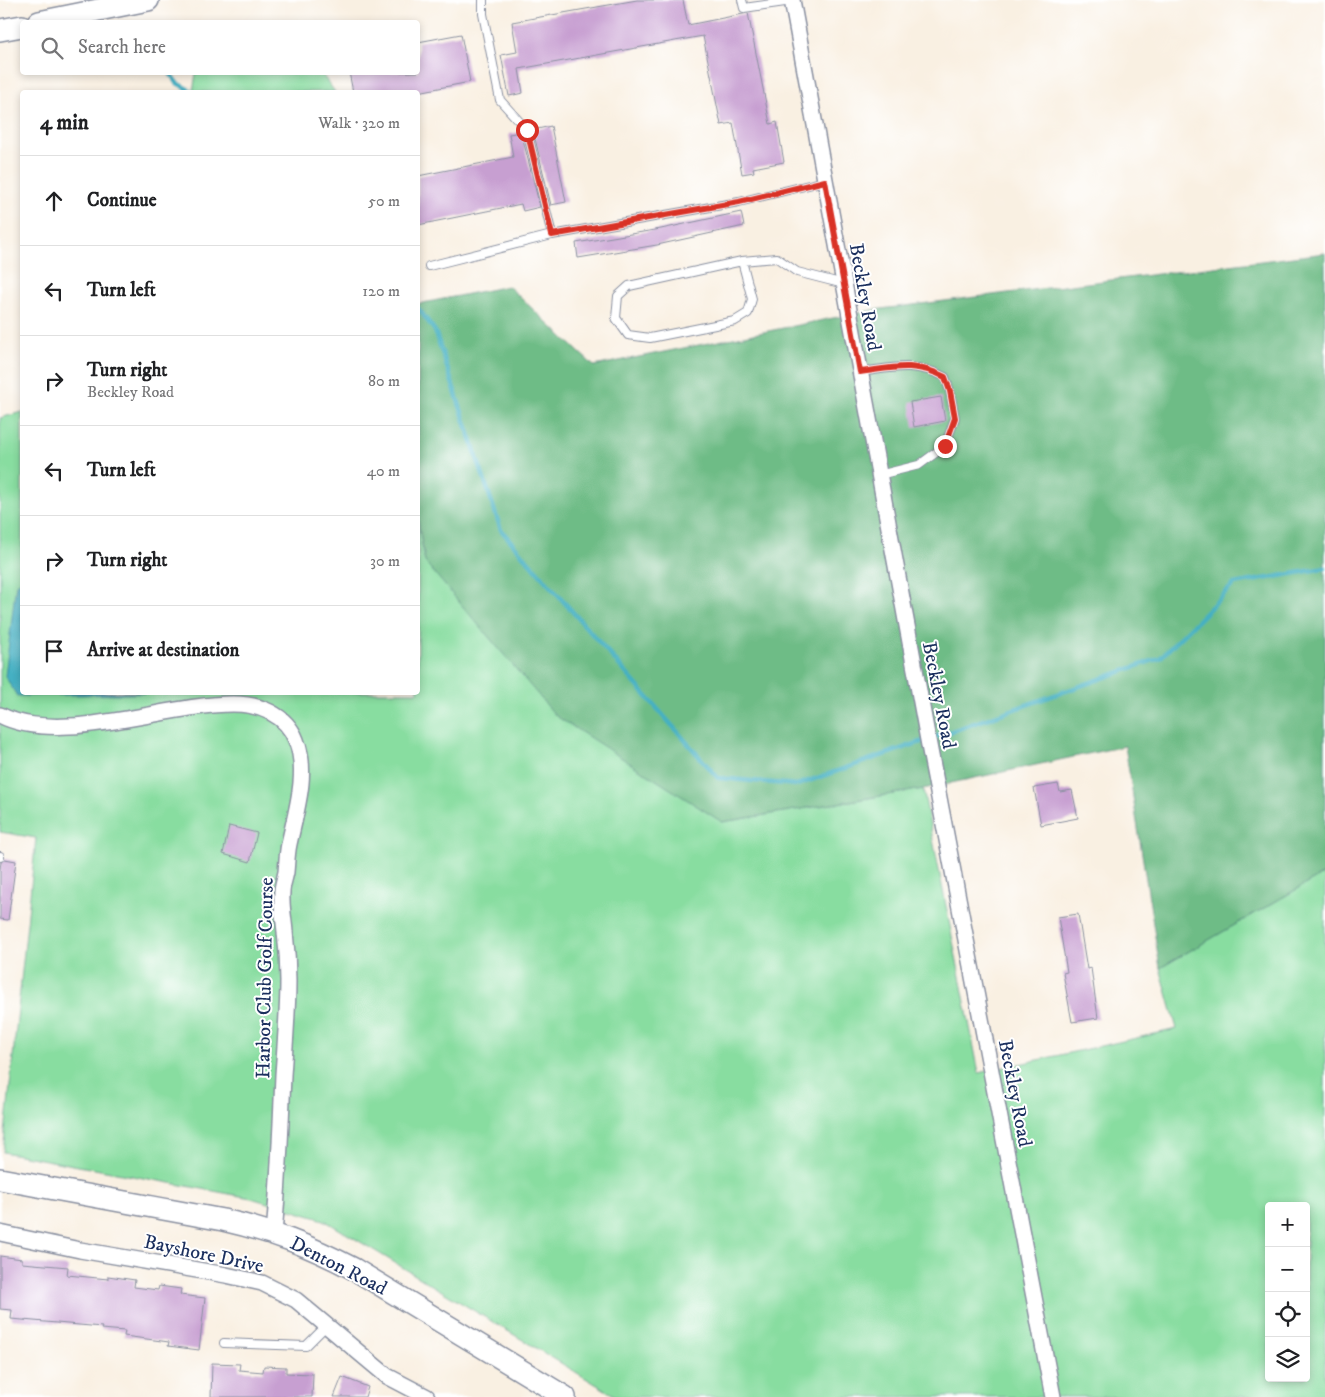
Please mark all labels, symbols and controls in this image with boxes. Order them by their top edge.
search box [20,20,420,75]
icon: search [38,34,66,62]
text: Search here [78,36,166,59]
text: 4 min [40,110,89,136]
text: Walk · 320 m [318,113,400,133]
route start [516,119,539,142]
icon: ahead [40,187,68,215]
text: Continue [87,189,157,212]
text: 50 m [368,191,400,211]
street label: Beckley Road [843,241,886,353]
icon: left [40,277,68,305]
text: Turn left [87,279,156,302]
text: 120 m [362,281,400,301]
text: Turn right [87,359,167,382]
icon: right [40,367,68,395]
text: 80 m [368,371,400,391]
text: Beckley Road [87,382,174,402]
route end [934,435,957,458]
icon: left [40,457,68,485]
text: Turn left [87,459,156,482]
text: 40 m [367,461,400,481]
icon: right [40,547,68,575]
text: Turn right [87,549,167,572]
text: 30 m [370,551,400,571]
icon: arrive [40,637,68,665]
text: Arrive at destination [87,639,239,662]
street label: Beckley Road [916,639,961,751]
street label: Harbor Club Golf Course [251,877,280,1079]
street label: Beckley Road [992,1037,1037,1149]
map controls [1265,1202,1310,1382]
button: + [1265,1202,1310,1247]
street label: Bayshore Drive [141,1230,266,1279]
street label: Denton Road [286,1231,391,1302]
button: − [1265,1247,1310,1292]
button: locate [1265,1292,1310,1337]
button: layers [1265,1337,1310,1382]

